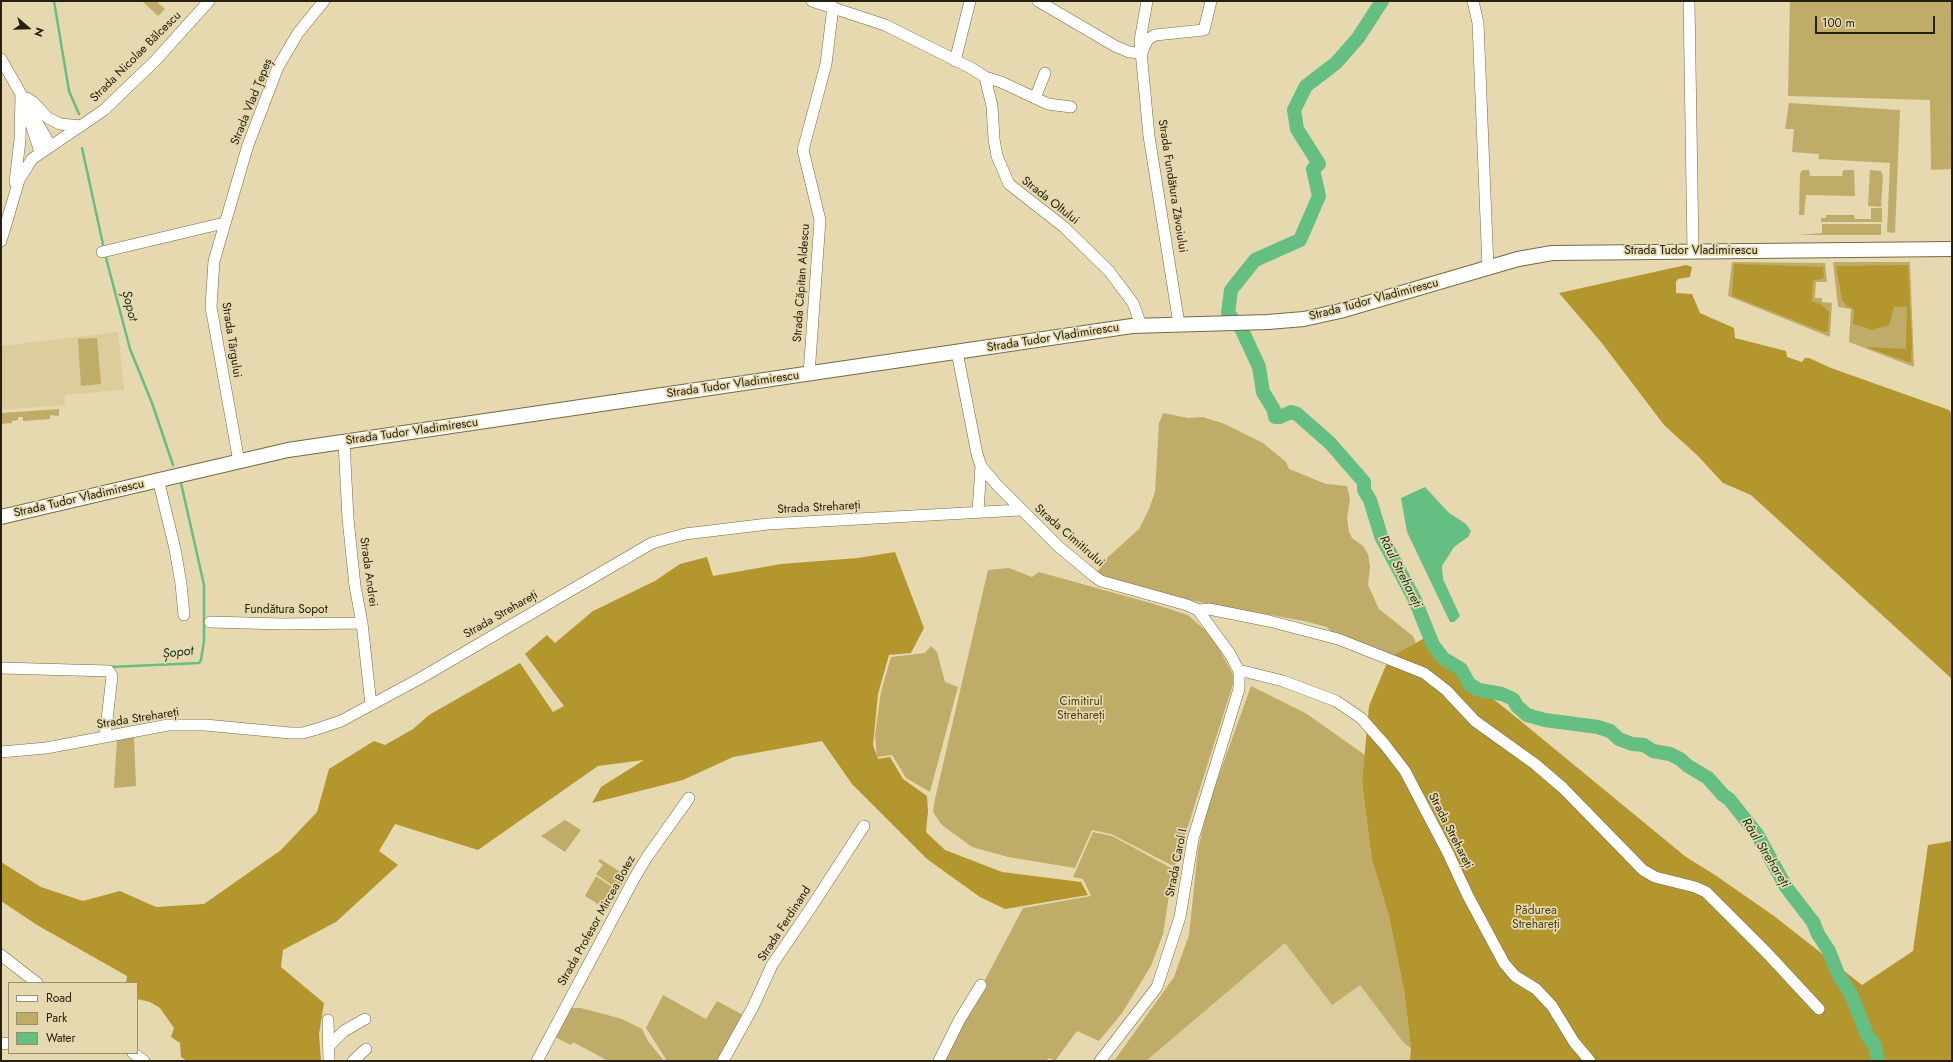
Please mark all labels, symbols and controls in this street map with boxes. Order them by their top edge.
north arrow [8,8,48,48]
scale bar [1817,8,1937,34]
street label: Strada Nicolae Bălcescu [88,9,184,105]
text: 100 m [1822,14,1855,32]
text: N [30,25,48,39]
street label: Strada Vlad Țepeș [228,57,276,147]
street label: Strada Fundătura Zăvoiului [1154,118,1190,254]
street label: Strada Oltului [1018,174,1082,228]
street label: Strada Căpitan Aldescu [791,223,813,343]
street label: Strada Tudor Vladimirescu [1624,244,1758,258]
street label: Strada Tudor Vladimirescu [1308,276,1440,324]
water label: Șopot [118,289,140,323]
street label: Strada Târgului [218,301,244,379]
street label: Strada Tudor Vladimirescu [986,320,1120,356]
street label: Strada Tudor Vladimirescu [666,369,800,401]
street label: Strada Tudor Vladimirescu [345,416,479,448]
street label: Strada Tudor Vladimirescu [12,477,146,521]
street label: Strada Strehareți [777,499,861,517]
street label: Strada Cimitirului [1031,502,1107,570]
water label: Râul Strehareți [1375,533,1425,611]
street label: Strada Andrei [356,536,380,608]
street label: Strada Strehareți [461,588,541,642]
street label: Fundătura Sopot [244,603,328,617]
water label: Șopot [162,644,194,662]
park label: Cimitirul Strehareți [1057,695,1105,723]
street label: Strada Strehareți [96,705,180,733]
street label: Strada Strehareți [1425,791,1475,871]
water label: Râul Strehareți [1737,815,1793,891]
street label: Strada Carol I [1163,828,1191,898]
street label: Strada Profesor Mircea Botez [555,853,639,989]
street label: Strada Ferdinand [755,884,815,964]
park label: Pădurea Strehareți [1512,904,1560,932]
legend [8,982,138,1054]
text: Road [46,989,72,1007]
text: Park [46,1009,67,1027]
text: Water [46,1029,76,1047]

